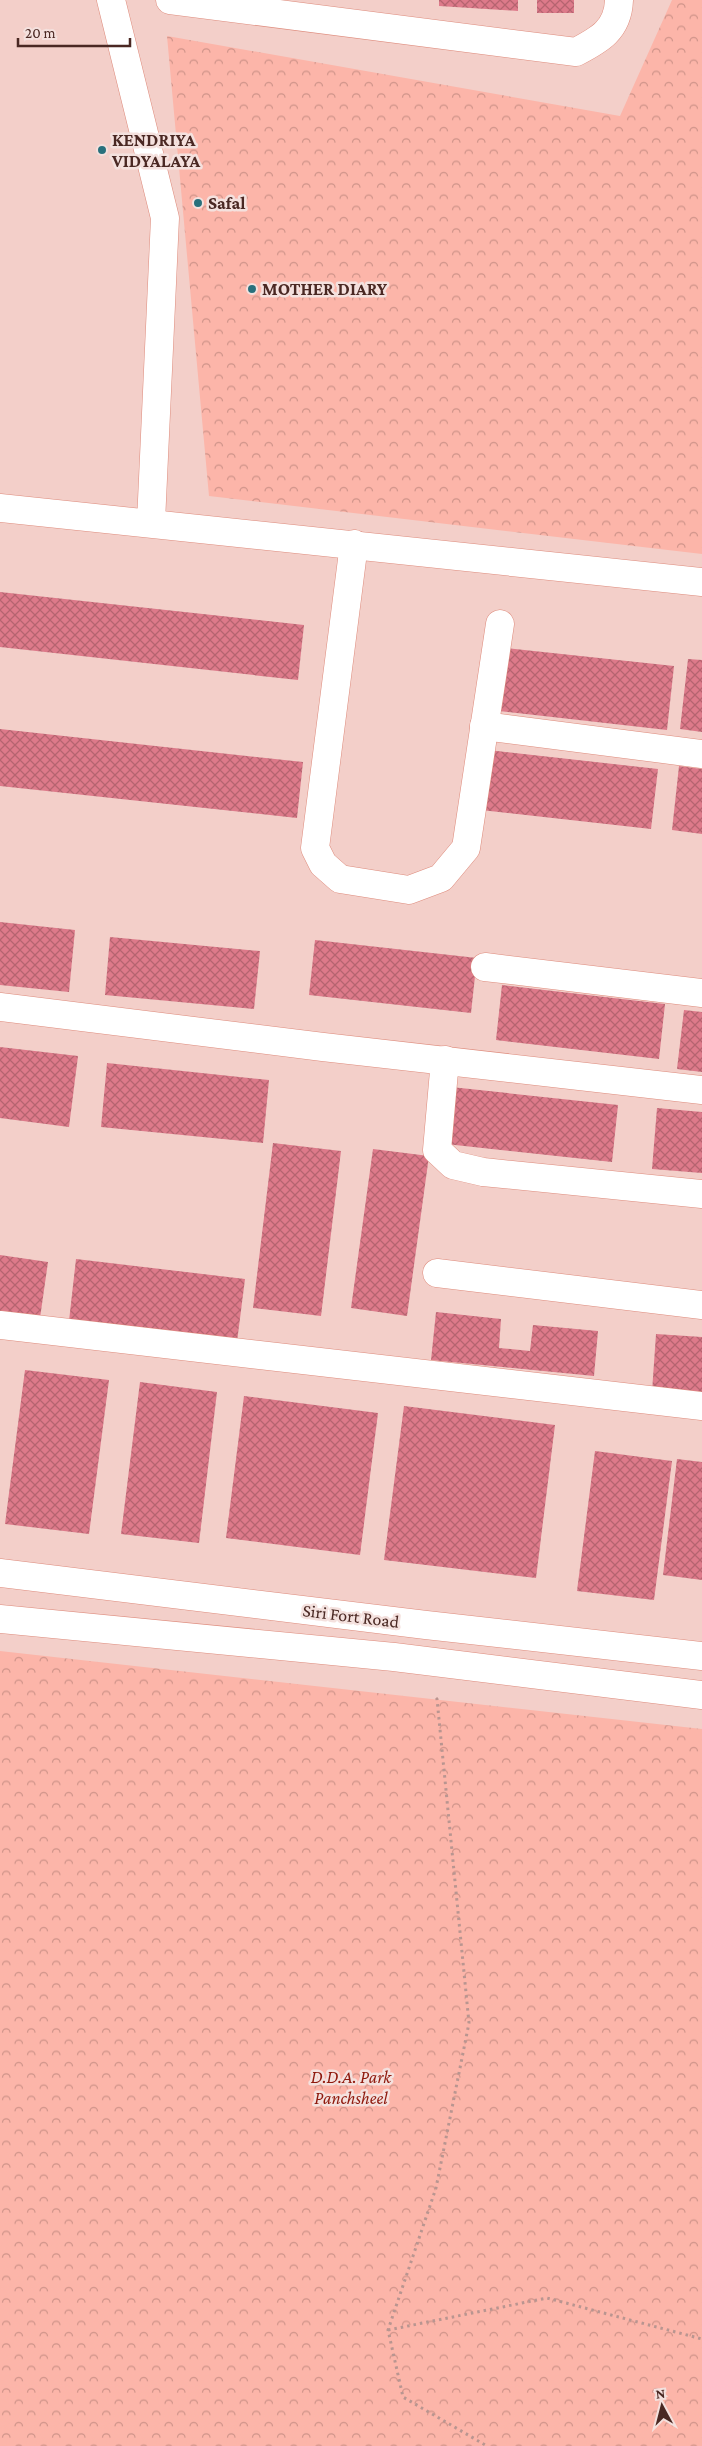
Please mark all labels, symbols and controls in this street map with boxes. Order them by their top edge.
scale bar [18,15,130,47]
text: 20 m [25,25,56,41]
place label: KENDRIYA VIDYALAYA [111,130,201,171]
marker: KENDRIYA VIDYALAYA [96,144,108,156]
place label: Safal [208,193,246,213]
marker: Safal [192,197,204,209]
place label: MOTHER DIARY [262,279,388,299]
marker: MOTHER DIARY [246,283,258,295]
street label: Siri Fort Road [302,1600,401,1632]
park label: D.D.A. Park Panchsheel [311,2067,392,2108]
north arrow [637,2381,687,2431]
text: N [655,2385,667,2402]

